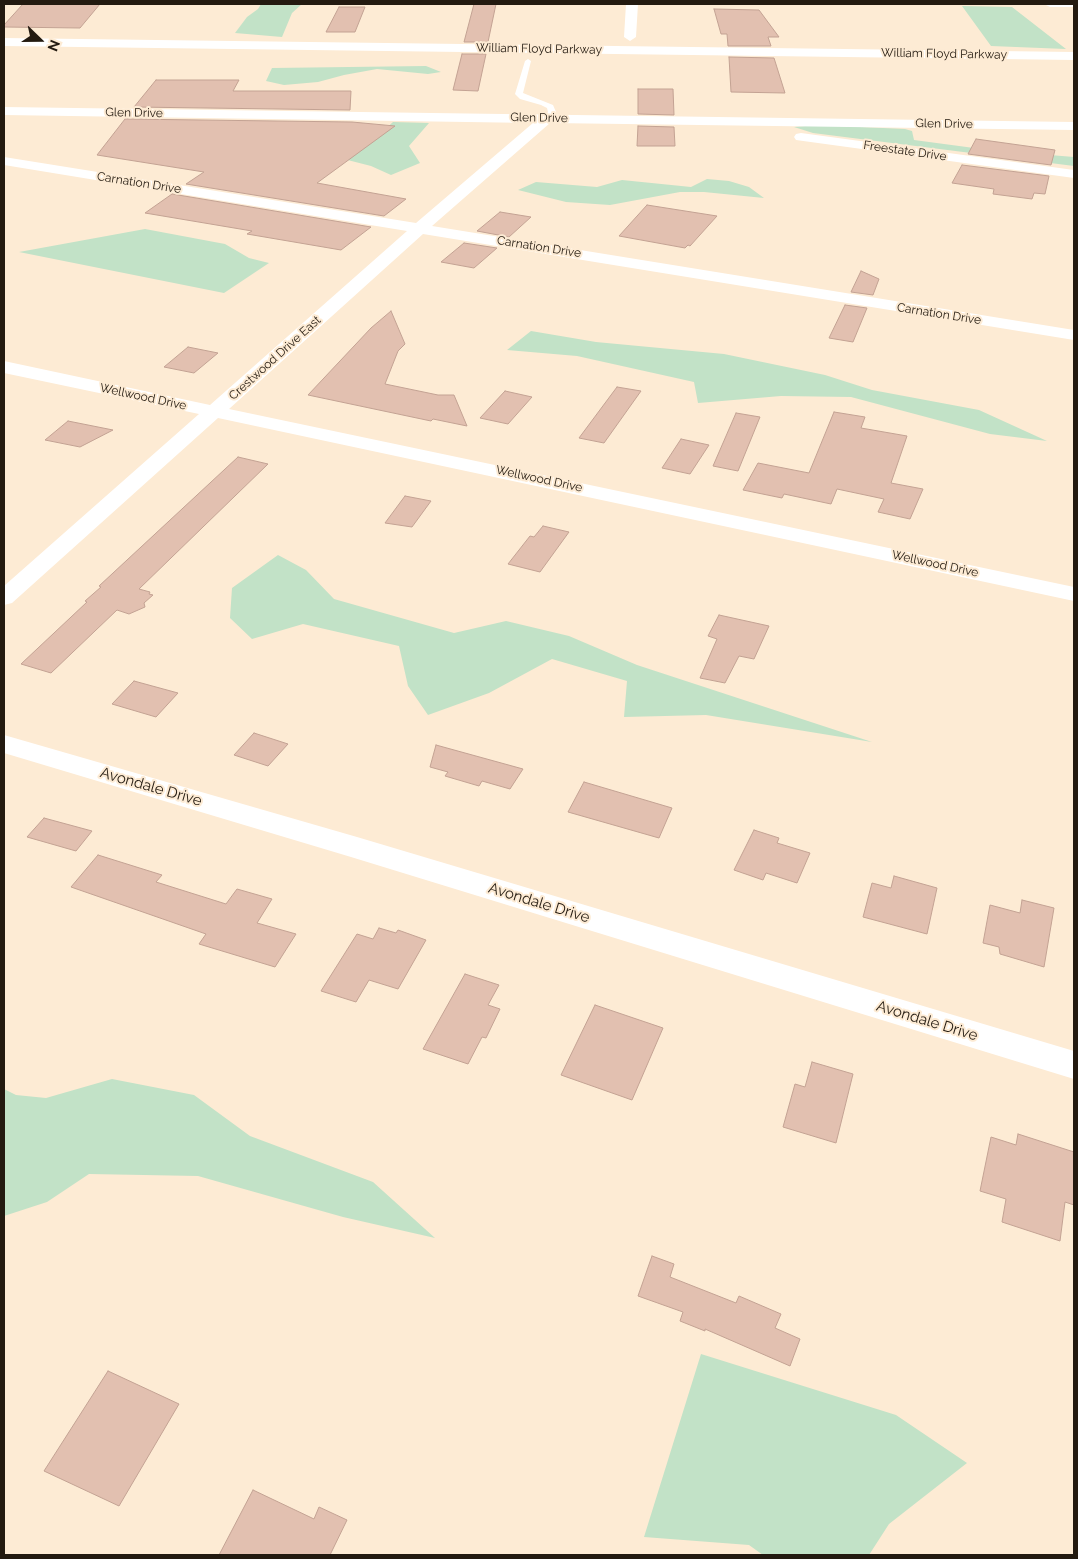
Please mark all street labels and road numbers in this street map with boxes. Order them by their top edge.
street label: William Floyd Parkway [476,41,602,57]
street label: William Floyd Parkway [881,46,1007,62]
street label: Glen Drive [105,105,163,121]
street label: Glen Drive [510,110,568,126]
street label: Glen Drive [915,116,973,132]
street label: Freestate Drive [863,138,947,164]
street label: Carnation Drive [96,169,182,197]
street label: Carnation Drive [496,233,582,261]
street label: Carnation Drive [896,300,982,328]
street label: Crestwood Drive East [226,313,324,403]
street label: Wellwood Drive [98,381,188,413]
street label: Wellwood Drive [494,463,584,495]
street label: Wellwood Drive [890,548,980,580]
street label: Avondale Drive [98,764,204,810]
street label: Avondale Drive [486,879,592,927]
street label: Avondale Drive [874,997,980,1045]

